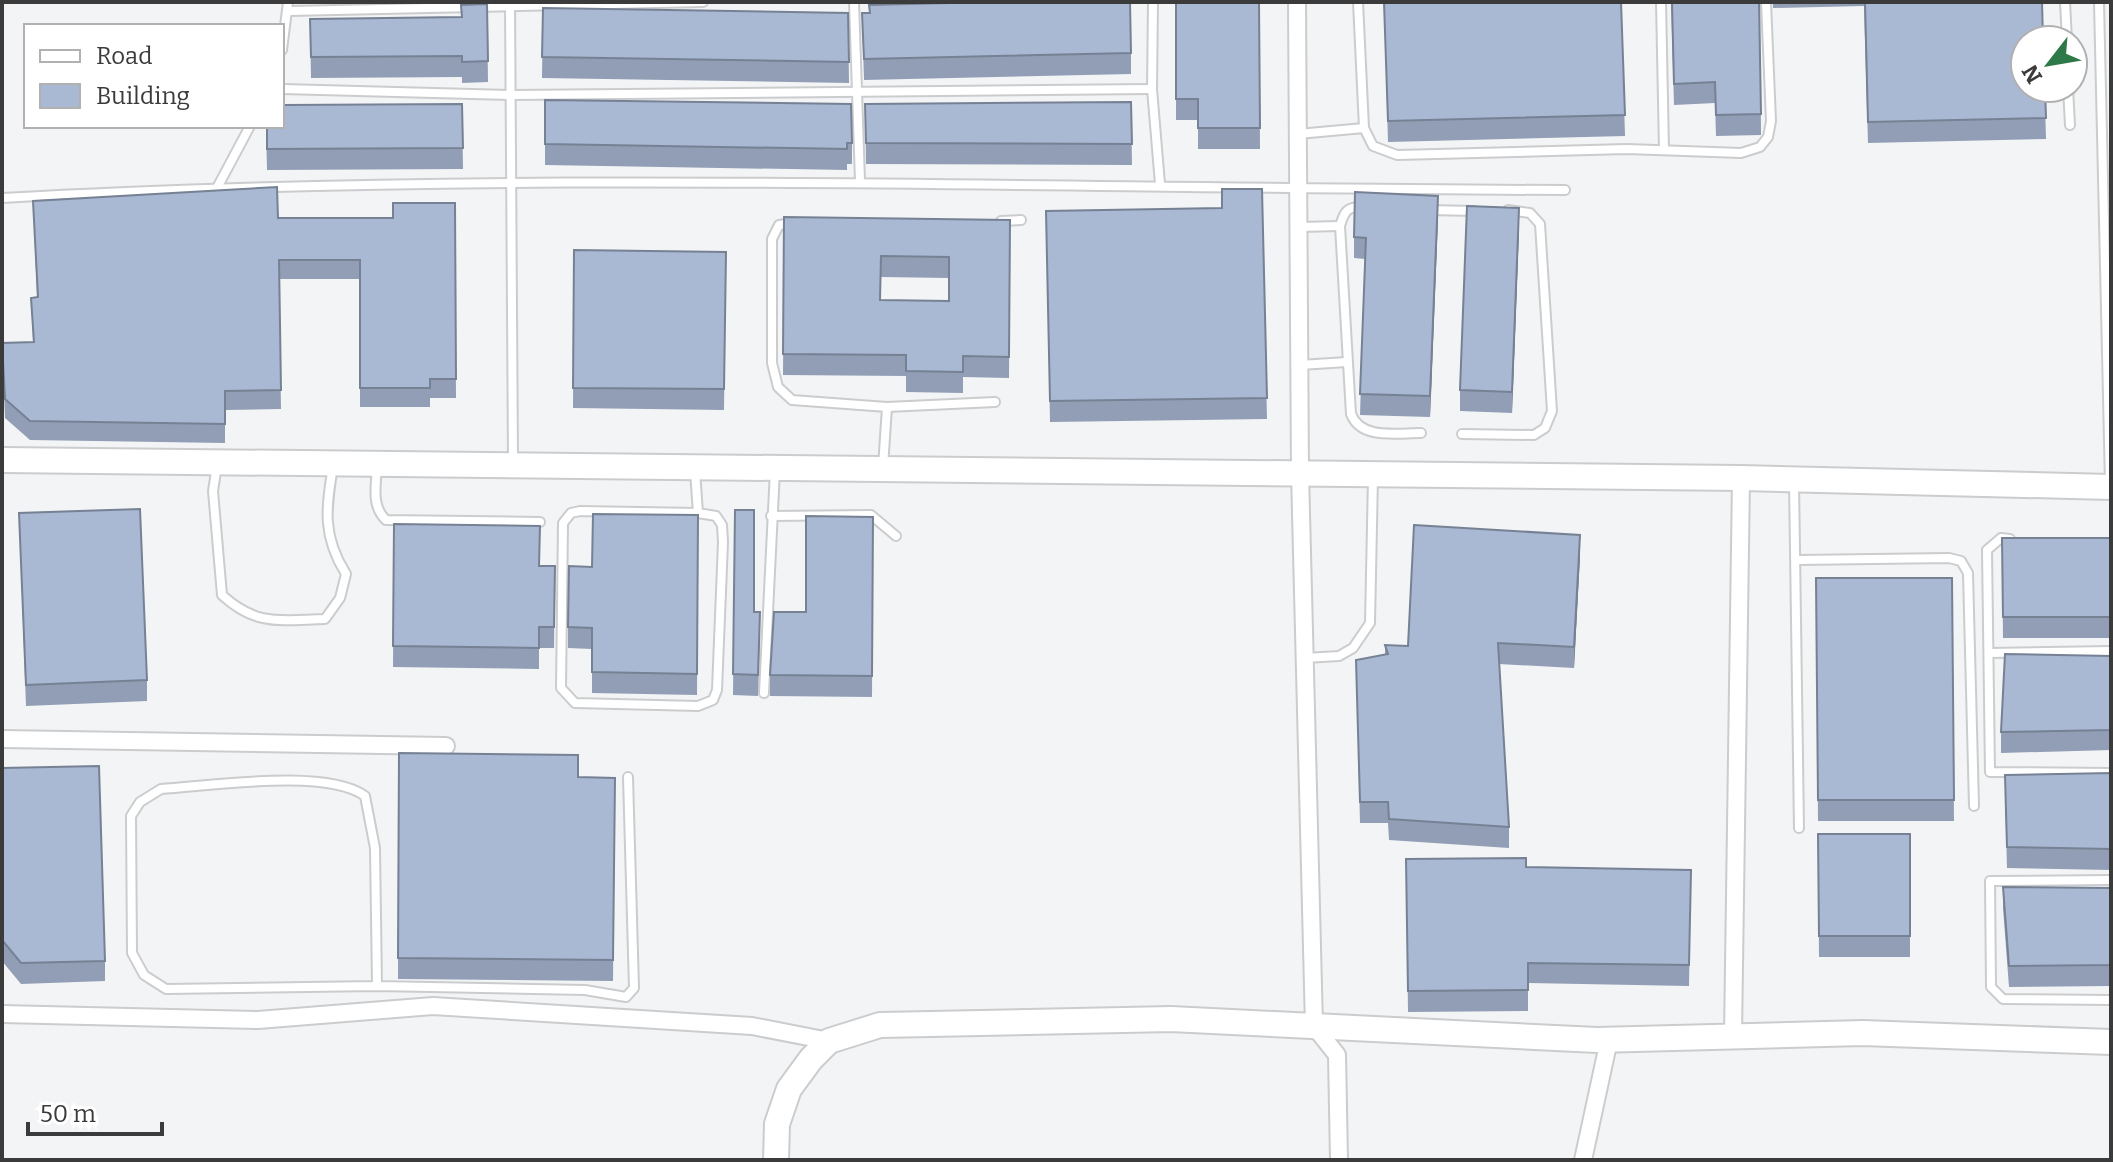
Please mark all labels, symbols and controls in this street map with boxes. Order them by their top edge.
legend [24,24,284,128]
north arrow [2009,24,2089,104]
text: Road [96,42,152,70]
text: N [2016,60,2048,88]
text: Building [96,82,190,110]
scale bar [28,1086,162,1136]
text: 50 m [40,1100,96,1128]

